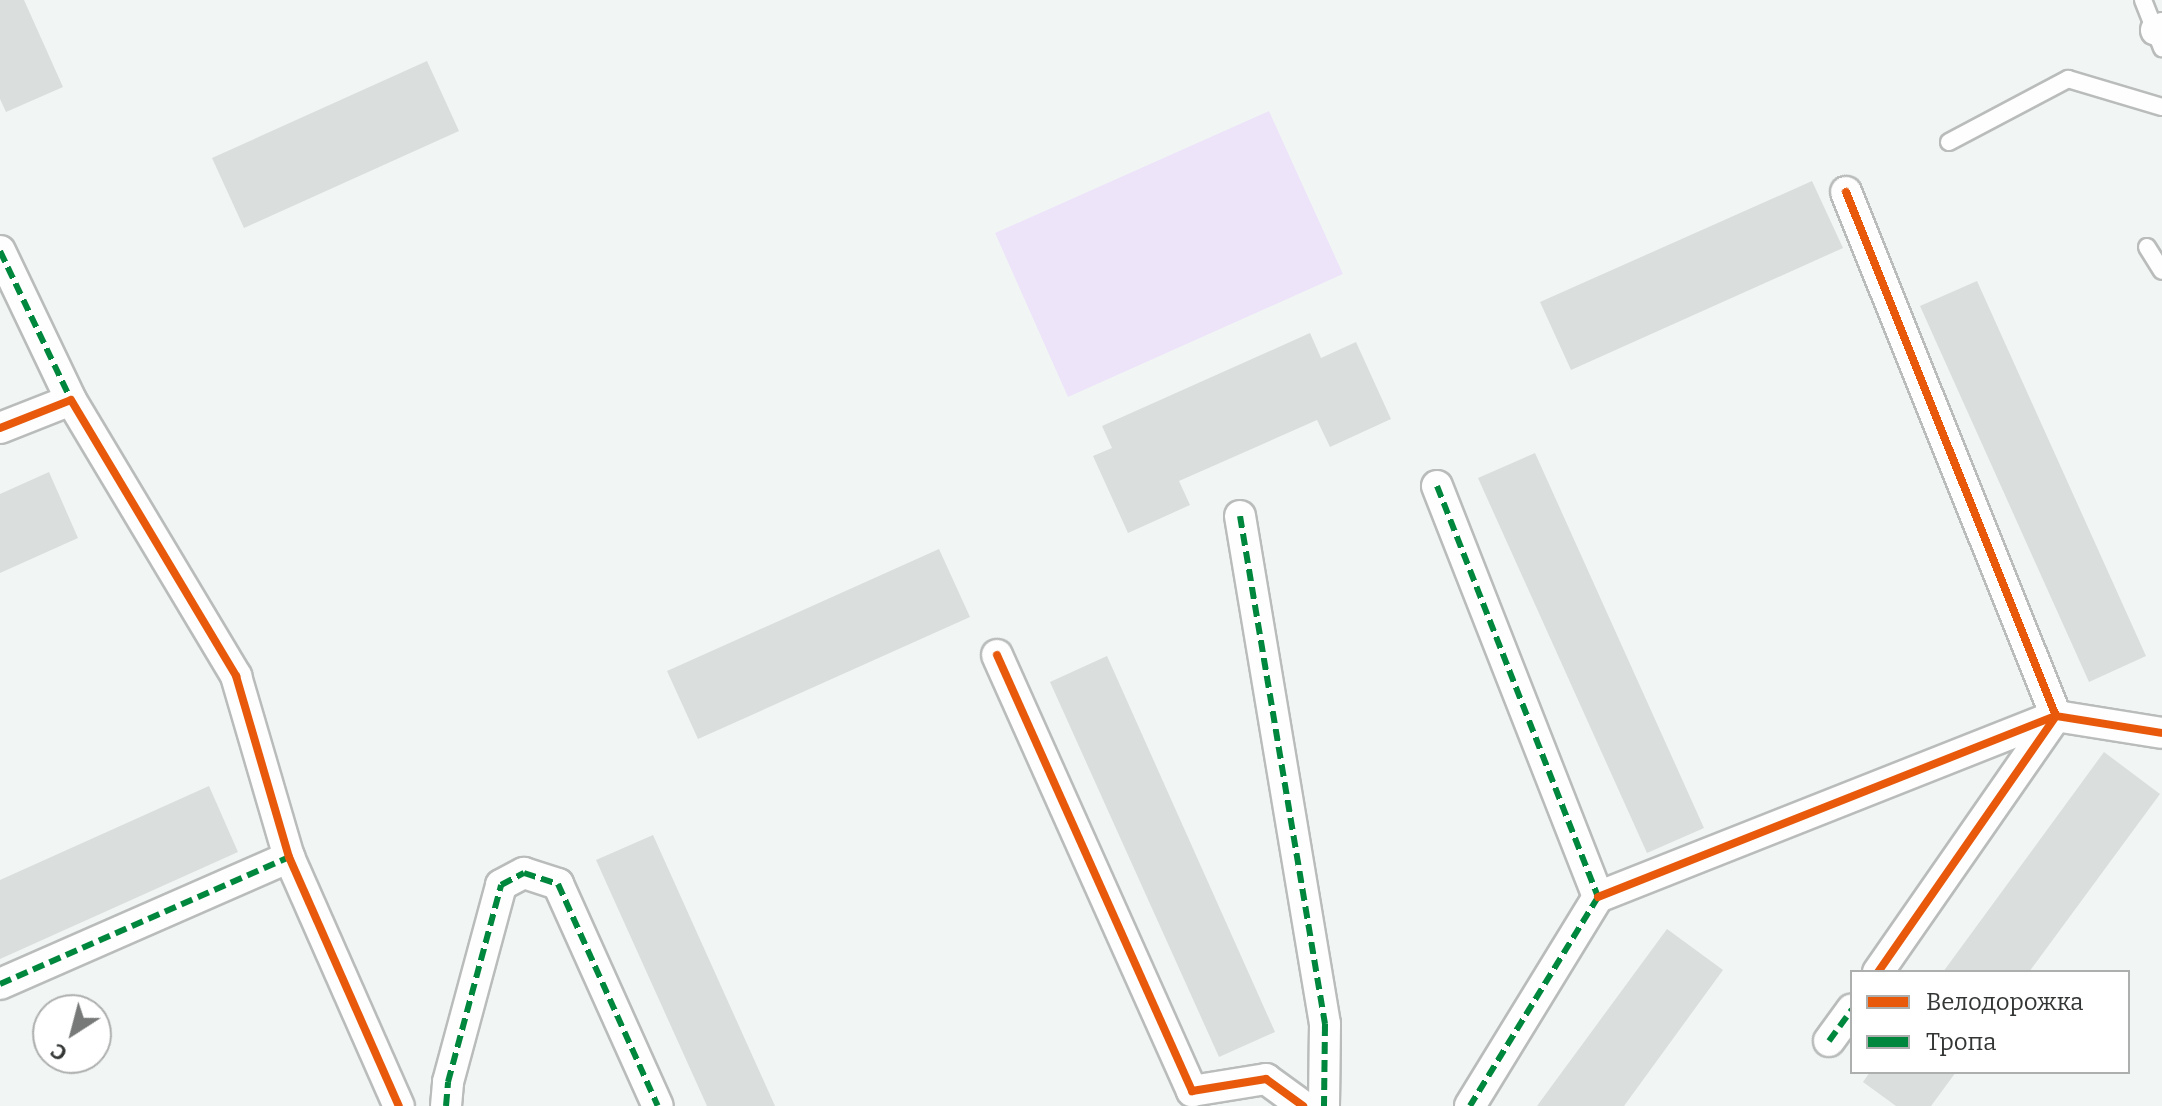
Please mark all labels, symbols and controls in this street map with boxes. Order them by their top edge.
legend [1850,970,2130,1074]
text: Велодорожка [1926,988,2083,1016]
north arrow [32,994,112,1074]
text: Тропа [1926,1028,1997,1056]
text: С [45,1037,72,1067]

